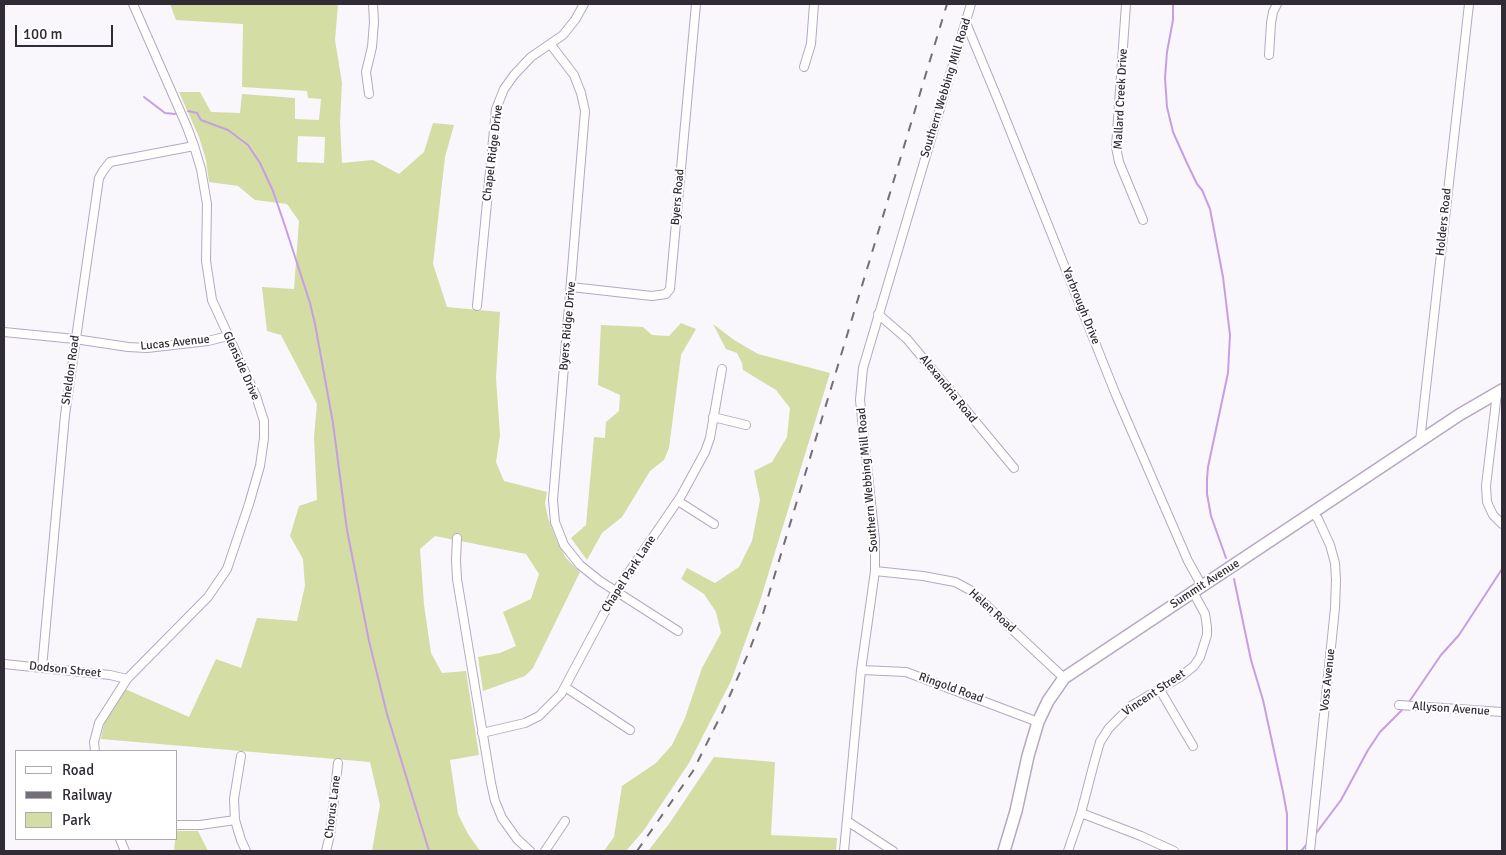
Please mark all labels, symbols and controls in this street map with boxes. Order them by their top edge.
scale bar [18,15,115,47]
street label: Southern Webbing Mill Road [918,16,974,160]
text: 100 m [23,25,63,43]
street label: Mallard Creek Drive [1111,48,1131,150]
street label: Chapel Ridge Drive [480,104,506,202]
street label: Byers Road [668,168,688,226]
street label: Holders Road [1433,187,1455,257]
street label: Yarbrough Drive [1059,265,1103,347]
street label: Byers Ridge Drive [557,281,579,371]
street label: Glenside Drive [219,329,263,403]
street label: Lucas Avenue [140,332,210,354]
street label: Sheldon Road [59,334,83,406]
street label: Alexandria Road [916,352,980,426]
street label: Southern Webbing Mill Road [855,407,881,553]
street label: Chapel Park Lane [599,533,659,615]
street label: Summit Avenue [1168,556,1242,612]
street label: Helen Road [965,586,1019,636]
street label: Voss Avenue [1318,648,1338,712]
street label: Dodson Street [28,659,102,681]
street label: Vincent Street [1120,667,1188,719]
street label: Ringold Road [917,670,985,706]
street label: Allyson Avenue [1412,699,1490,719]
legend [15,750,178,840]
text: Road [62,761,94,779]
street label: Chorus Lane [322,775,344,839]
text: Railway [62,786,112,804]
text: Park [62,811,91,829]

